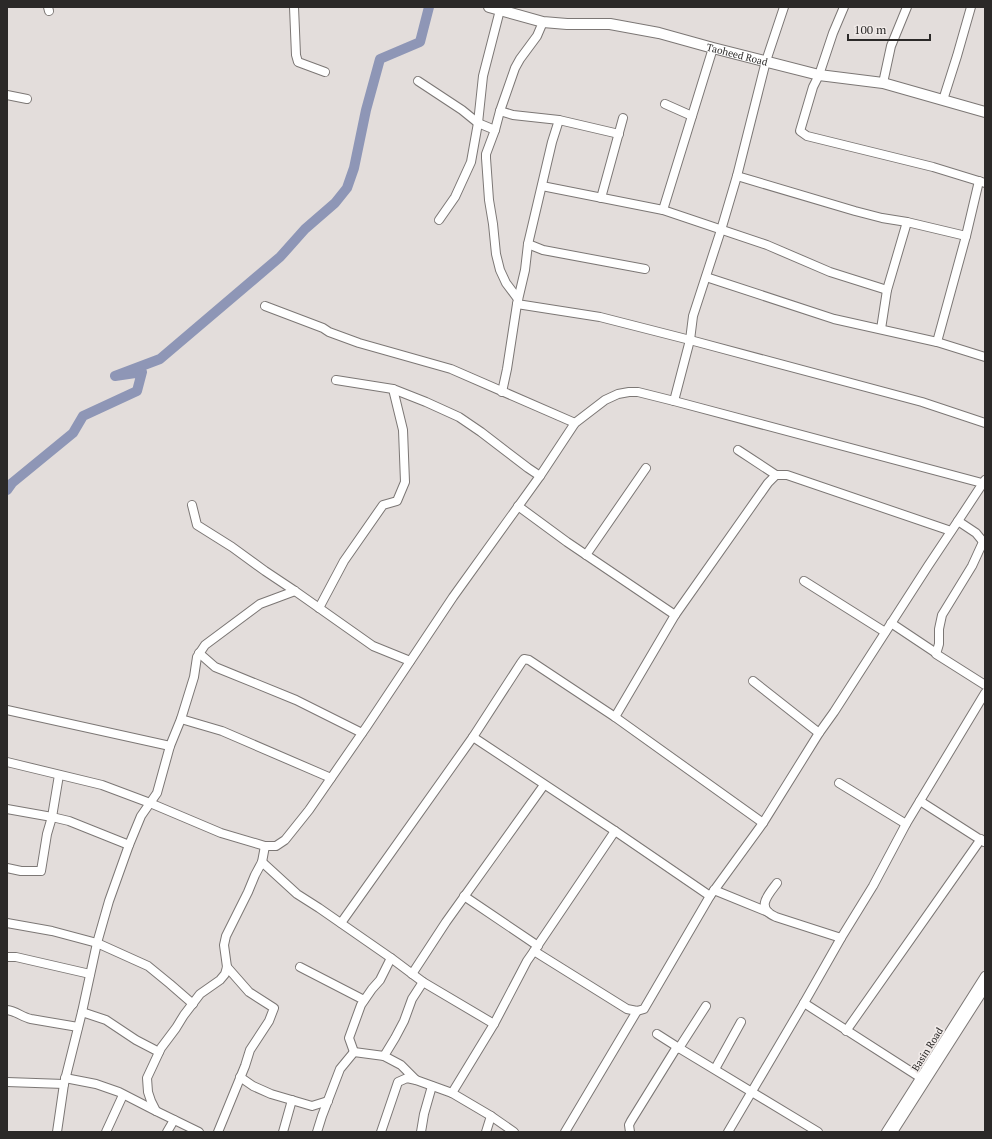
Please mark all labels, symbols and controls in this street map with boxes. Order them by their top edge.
scale bar [848,16,930,42]
text: 100 m [854,22,887,37]
street label: Taoheed Road [705,41,770,69]
street label: Basin Road [909,1025,946,1074]

